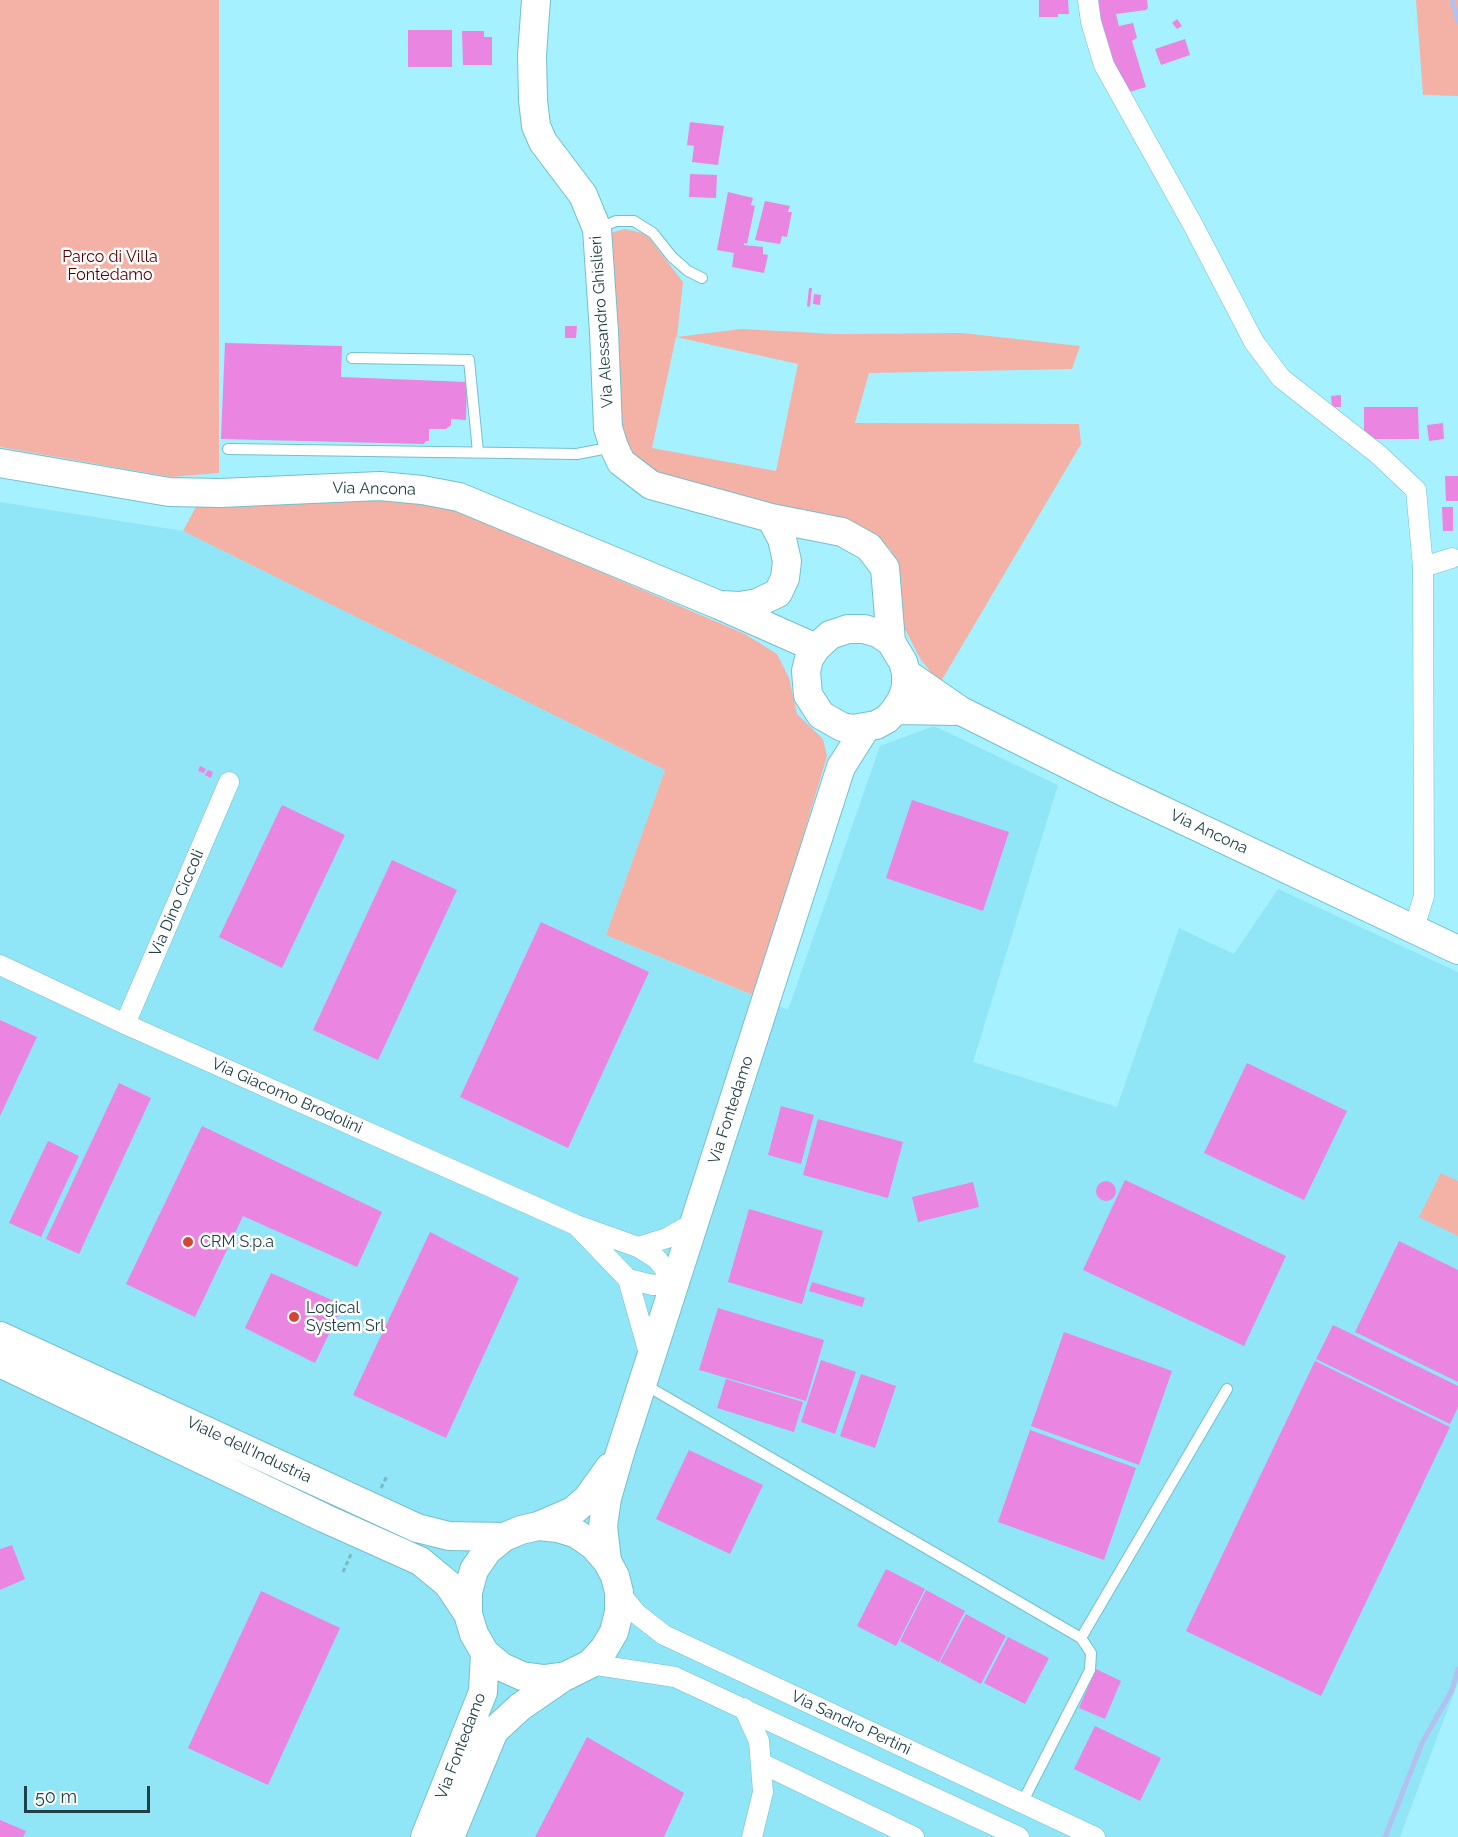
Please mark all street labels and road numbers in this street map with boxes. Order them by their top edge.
street label: Via Alessandro Ghislieri [586,235,618,409]
street label: Via Ancona [332,479,416,499]
street label: Via Ancona [1167,806,1251,858]
street label: Via Dino Ciccoli [146,847,208,959]
street label: Via Giacomo Brodolini [209,1054,365,1138]
street label: Via Fontedamo [705,1054,757,1166]
street label: Viale dell'Industria [184,1413,314,1487]
street label: Via Sandro Pertini [788,1687,914,1759]
street label: Via Fontedamo [432,1690,490,1802]

